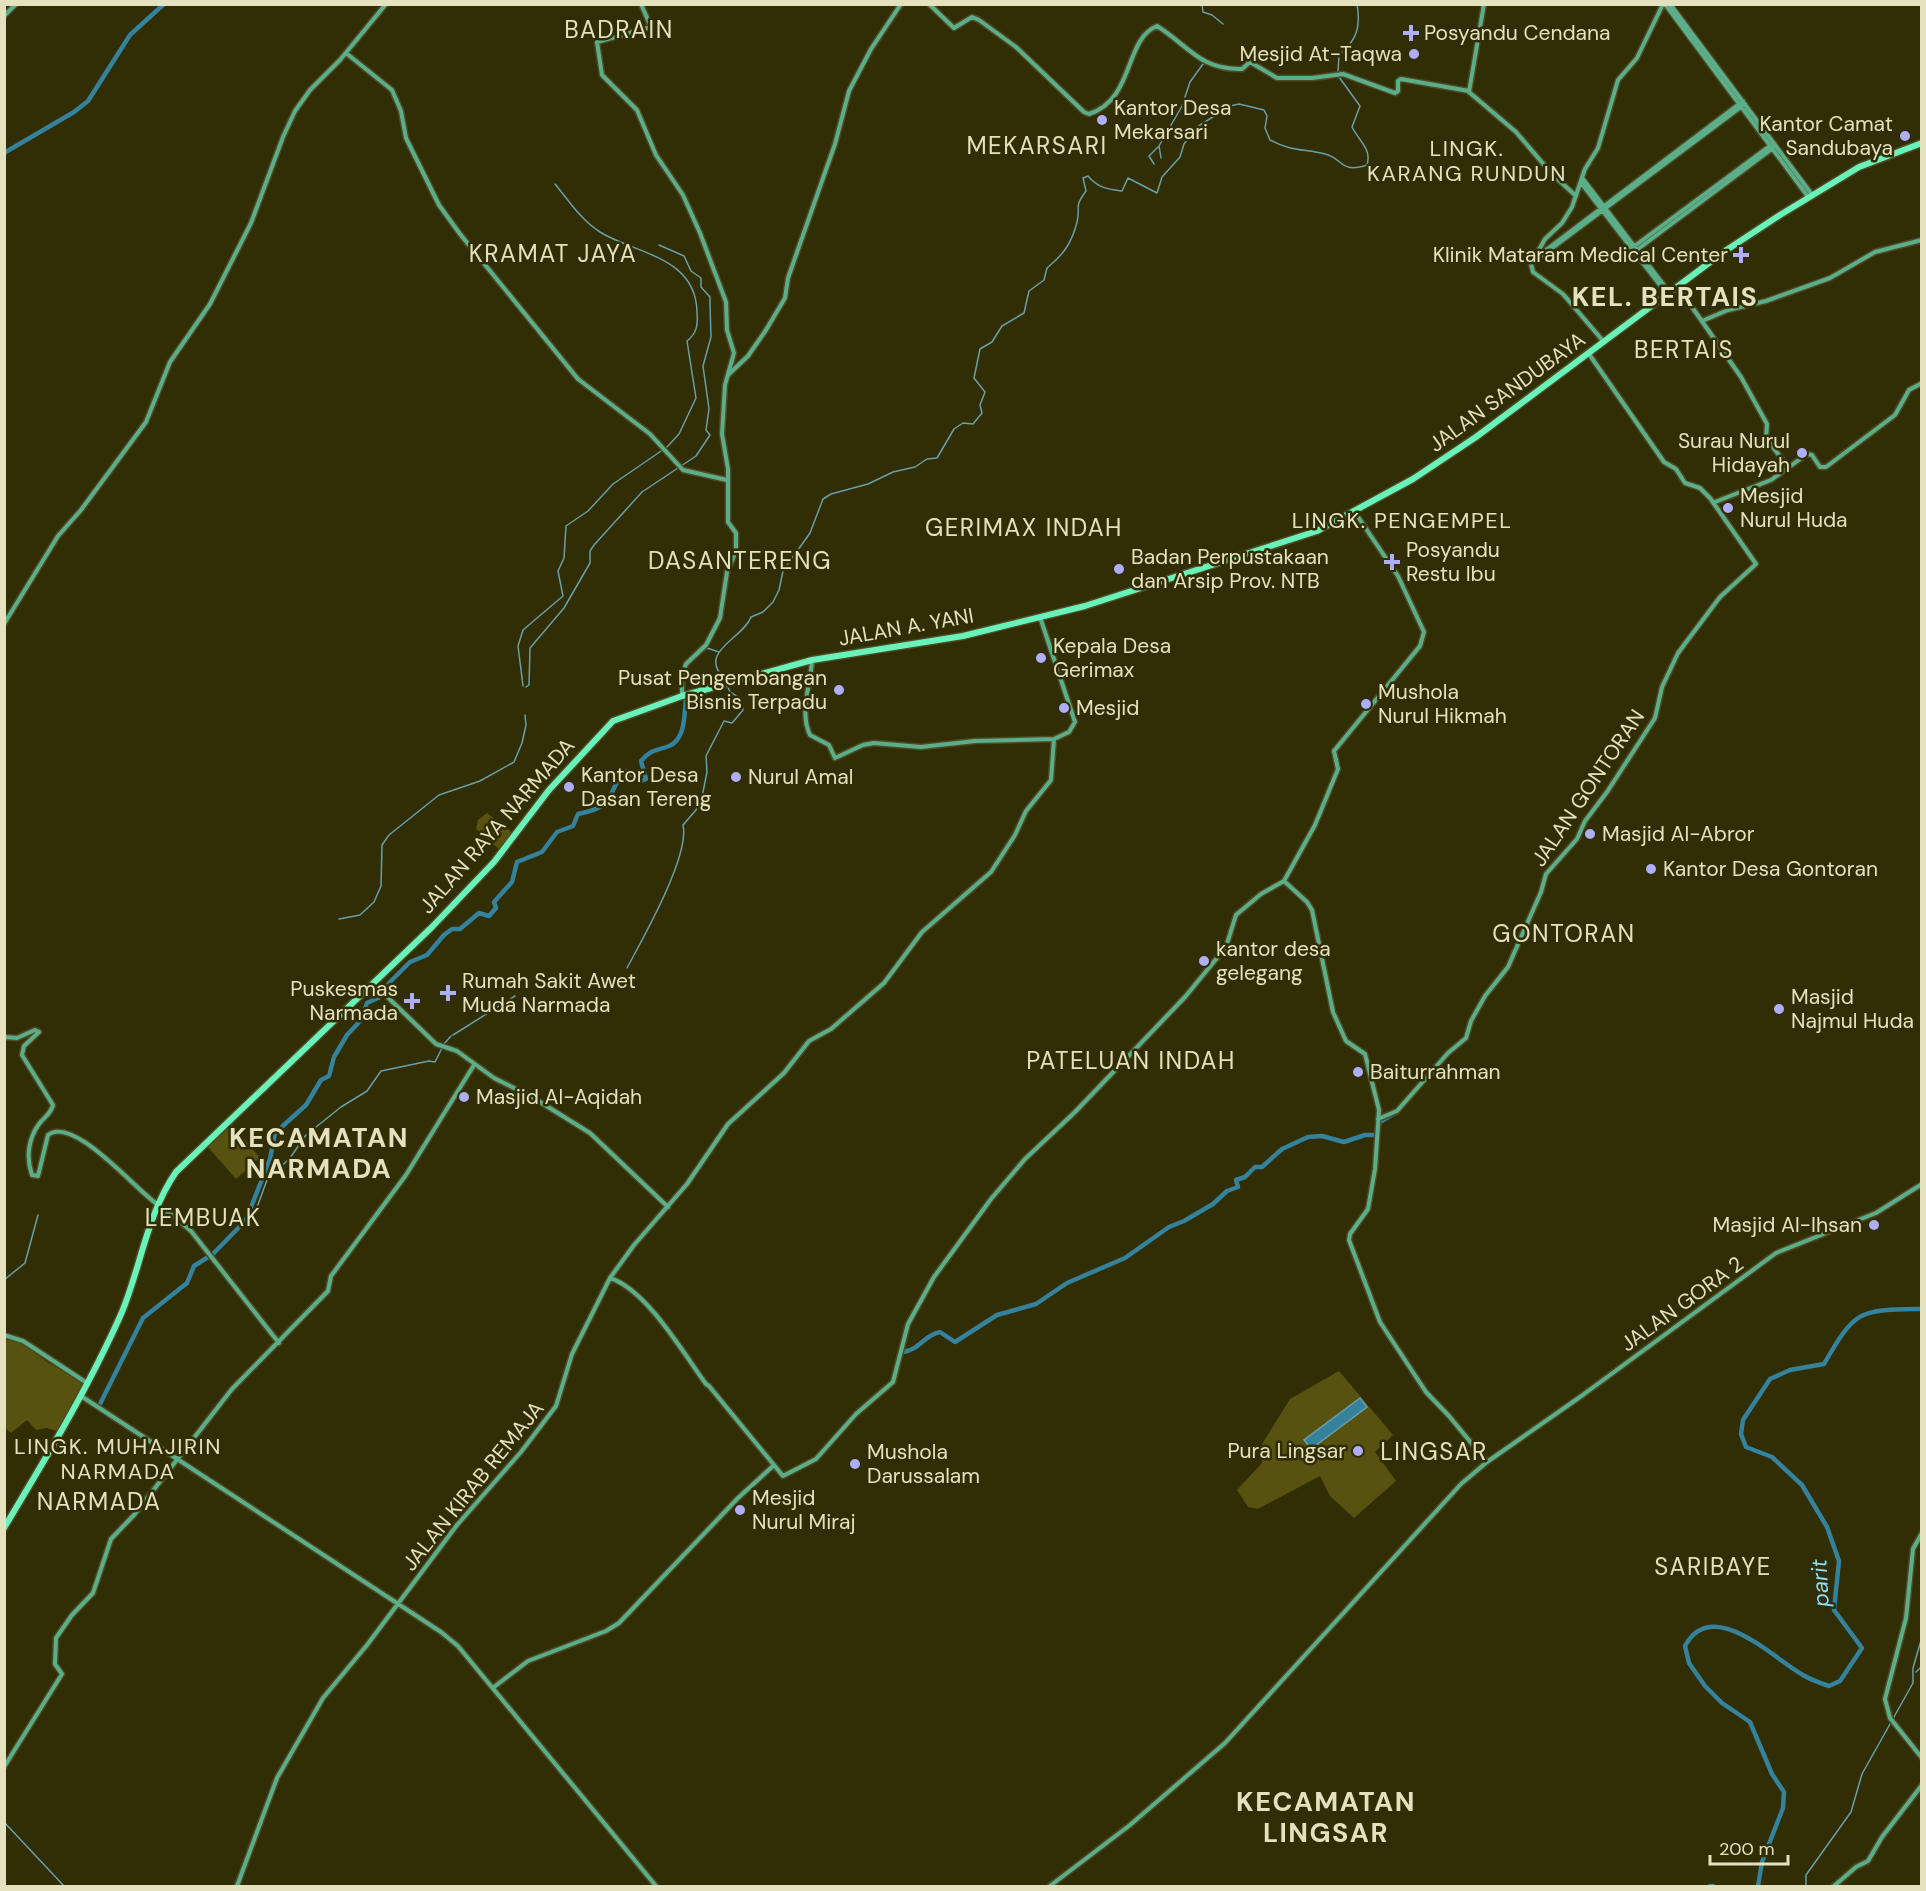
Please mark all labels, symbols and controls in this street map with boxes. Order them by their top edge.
district label: BADRAIN [564,14,674,45]
place label: Posyandu Cendana [1424,19,1611,47]
marker: Posyandu Cendana [1402,24,1420,42]
place label: Mesjid At-Taqwa [1239,40,1402,68]
marker: Mesjid At-Taqwa [1407,47,1421,61]
place label: Kantor Desa Mekarsari [1114,94,1231,146]
place label: Kantor Camat Sandubaya [1759,110,1893,162]
marker: Kantor Desa Mekarsari [1095,113,1109,127]
marker: Kantor Camat Sandubaya [1898,129,1912,143]
district label: MEKARSARI [966,130,1108,161]
district label: LINGK. KARANG RUNDUN [1367,134,1567,188]
district label: KRAMAT JAYA [469,238,637,269]
place label: Klinik Mataram Medical Center [1433,241,1728,269]
marker: Klinik Mataram Medical Center [1732,246,1750,264]
district label: KEL. BERTAIS [1572,279,1758,314]
street label: JALAN SANDUBAYA [1423,326,1591,458]
district label: BERTAIS [1634,334,1734,365]
place label: Surau Nurul Hidayah [1678,427,1790,479]
marker: Surau Nurul Hidayah [1795,446,1809,460]
place label: Mesjid Nurul Huda [1740,482,1848,534]
marker: Mesjid Nurul Huda [1721,501,1735,515]
district label: LINGK. PENGEMPEL [1292,506,1512,535]
district label: GERIMAX INDAH [925,512,1123,543]
place label: Posyandu Restu Ibu [1406,536,1500,588]
place label: Badan Perpustakaan dan Arsip Prov. NTB [1131,543,1329,595]
district label: DASANTERENG [648,545,832,576]
marker: Posyandu Restu Ibu [1383,553,1401,571]
marker: Badan Perpustakaan dan Arsip Prov. NTB [1112,562,1126,576]
street label: JALAN A. YANI [836,601,976,653]
place label: Kepala Desa Gerimax [1053,632,1171,684]
marker: Kepala Desa Gerimax [1034,651,1048,665]
place label: Pusat Pengembangan Bisnis Terpadu [618,664,827,716]
place label: Mushola Nurul Hikmah [1378,678,1507,730]
marker: Pusat Pengembangan Bisnis Terpadu [832,683,846,697]
place label: Mesjid [1076,694,1139,722]
marker: Mushola Nurul Hikmah [1359,697,1373,711]
marker: Mesjid [1057,701,1071,715]
street label: JALAN GONTORAN [1525,704,1651,872]
street label: JALAN RAYA NARMADA [413,732,581,920]
place label: Kantor Desa Dasan Tereng [581,761,712,813]
place label: Nurul Amal [748,763,853,791]
marker: Nurul Amal [729,770,743,784]
marker: Kantor Desa Dasan Tereng [562,780,576,794]
place label: Masjid Al-Abror [1602,820,1755,848]
marker: Masjid Al-Abror [1583,827,1597,841]
place label: Kantor Desa Gontoran [1663,855,1878,883]
marker: Kantor Desa Gontoran [1644,862,1658,876]
district label: GONTORAN [1492,918,1636,949]
place label: kantor desa gelegang [1216,935,1331,987]
marker: kantor desa gelegang [1197,954,1211,968]
place label: Rumah Sakit Awet Muda Narmada [462,967,636,1019]
place label: Puskesmas Narmada [290,975,398,1027]
place label: Masjid Najmul Huda [1791,983,1914,1035]
marker: Rumah Sakit Awet Muda Narmada [439,984,457,1002]
marker: Puskesmas Narmada [403,992,421,1010]
marker: Masjid Najmul Huda [1772,1002,1786,1016]
district label: PATELUAN INDAH [1026,1045,1236,1076]
place label: Baiturrahman [1370,1058,1501,1086]
marker: Baiturrahman [1351,1065,1365,1079]
place label: Masjid Al-Aqidah [476,1083,642,1111]
marker: Masjid Al-Aqidah [457,1090,471,1104]
district label: KECAMATAN NARMADA [229,1120,409,1186]
district label: LEMBUAK [145,1202,261,1233]
place label: Masjid Al-Ihsan [1712,1211,1862,1239]
marker: Masjid Al-Ihsan [1867,1218,1881,1232]
street label: JALAN GORA 2 [1615,1250,1749,1358]
street label: JALAN KIRAB REMAJA [396,1395,550,1577]
district label: LINGK. MUHAJIRIN NARMADA [14,1432,222,1486]
district label: LINGSAR [1380,1436,1488,1467]
place label: Pura Lingsar [1227,1437,1346,1465]
place label: Mushola Darussalam [867,1438,980,1490]
marker: Pura Lingsar [1351,1444,1365,1458]
marker: Mushola Darussalam [848,1457,862,1471]
place label: Mesjid Nurul Miraj [752,1484,856,1536]
district label: NARMADA [37,1486,161,1517]
marker: Mesjid Nurul Miraj [733,1503,747,1517]
district label: SARIBAYE [1654,1551,1772,1582]
water label: parit [1804,1558,1836,1609]
district label: KECAMATAN LINGSAR [1236,1784,1416,1850]
scale bar [1710,1828,1788,1866]
text: 200 m [1719,1837,1775,1861]

